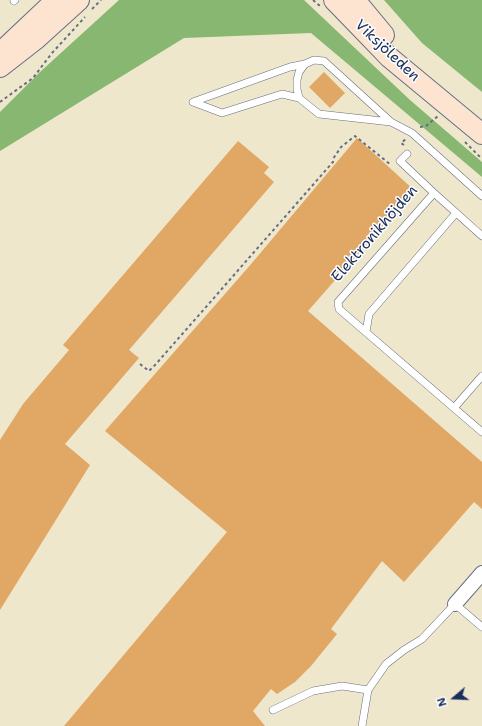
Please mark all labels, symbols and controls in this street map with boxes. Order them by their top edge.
street label: Viksjöleden [351,16,423,86]
street label: Elektronikhöjden [328,182,422,286]
north arrow [434,678,474,718]
text: N [434,696,451,709]

